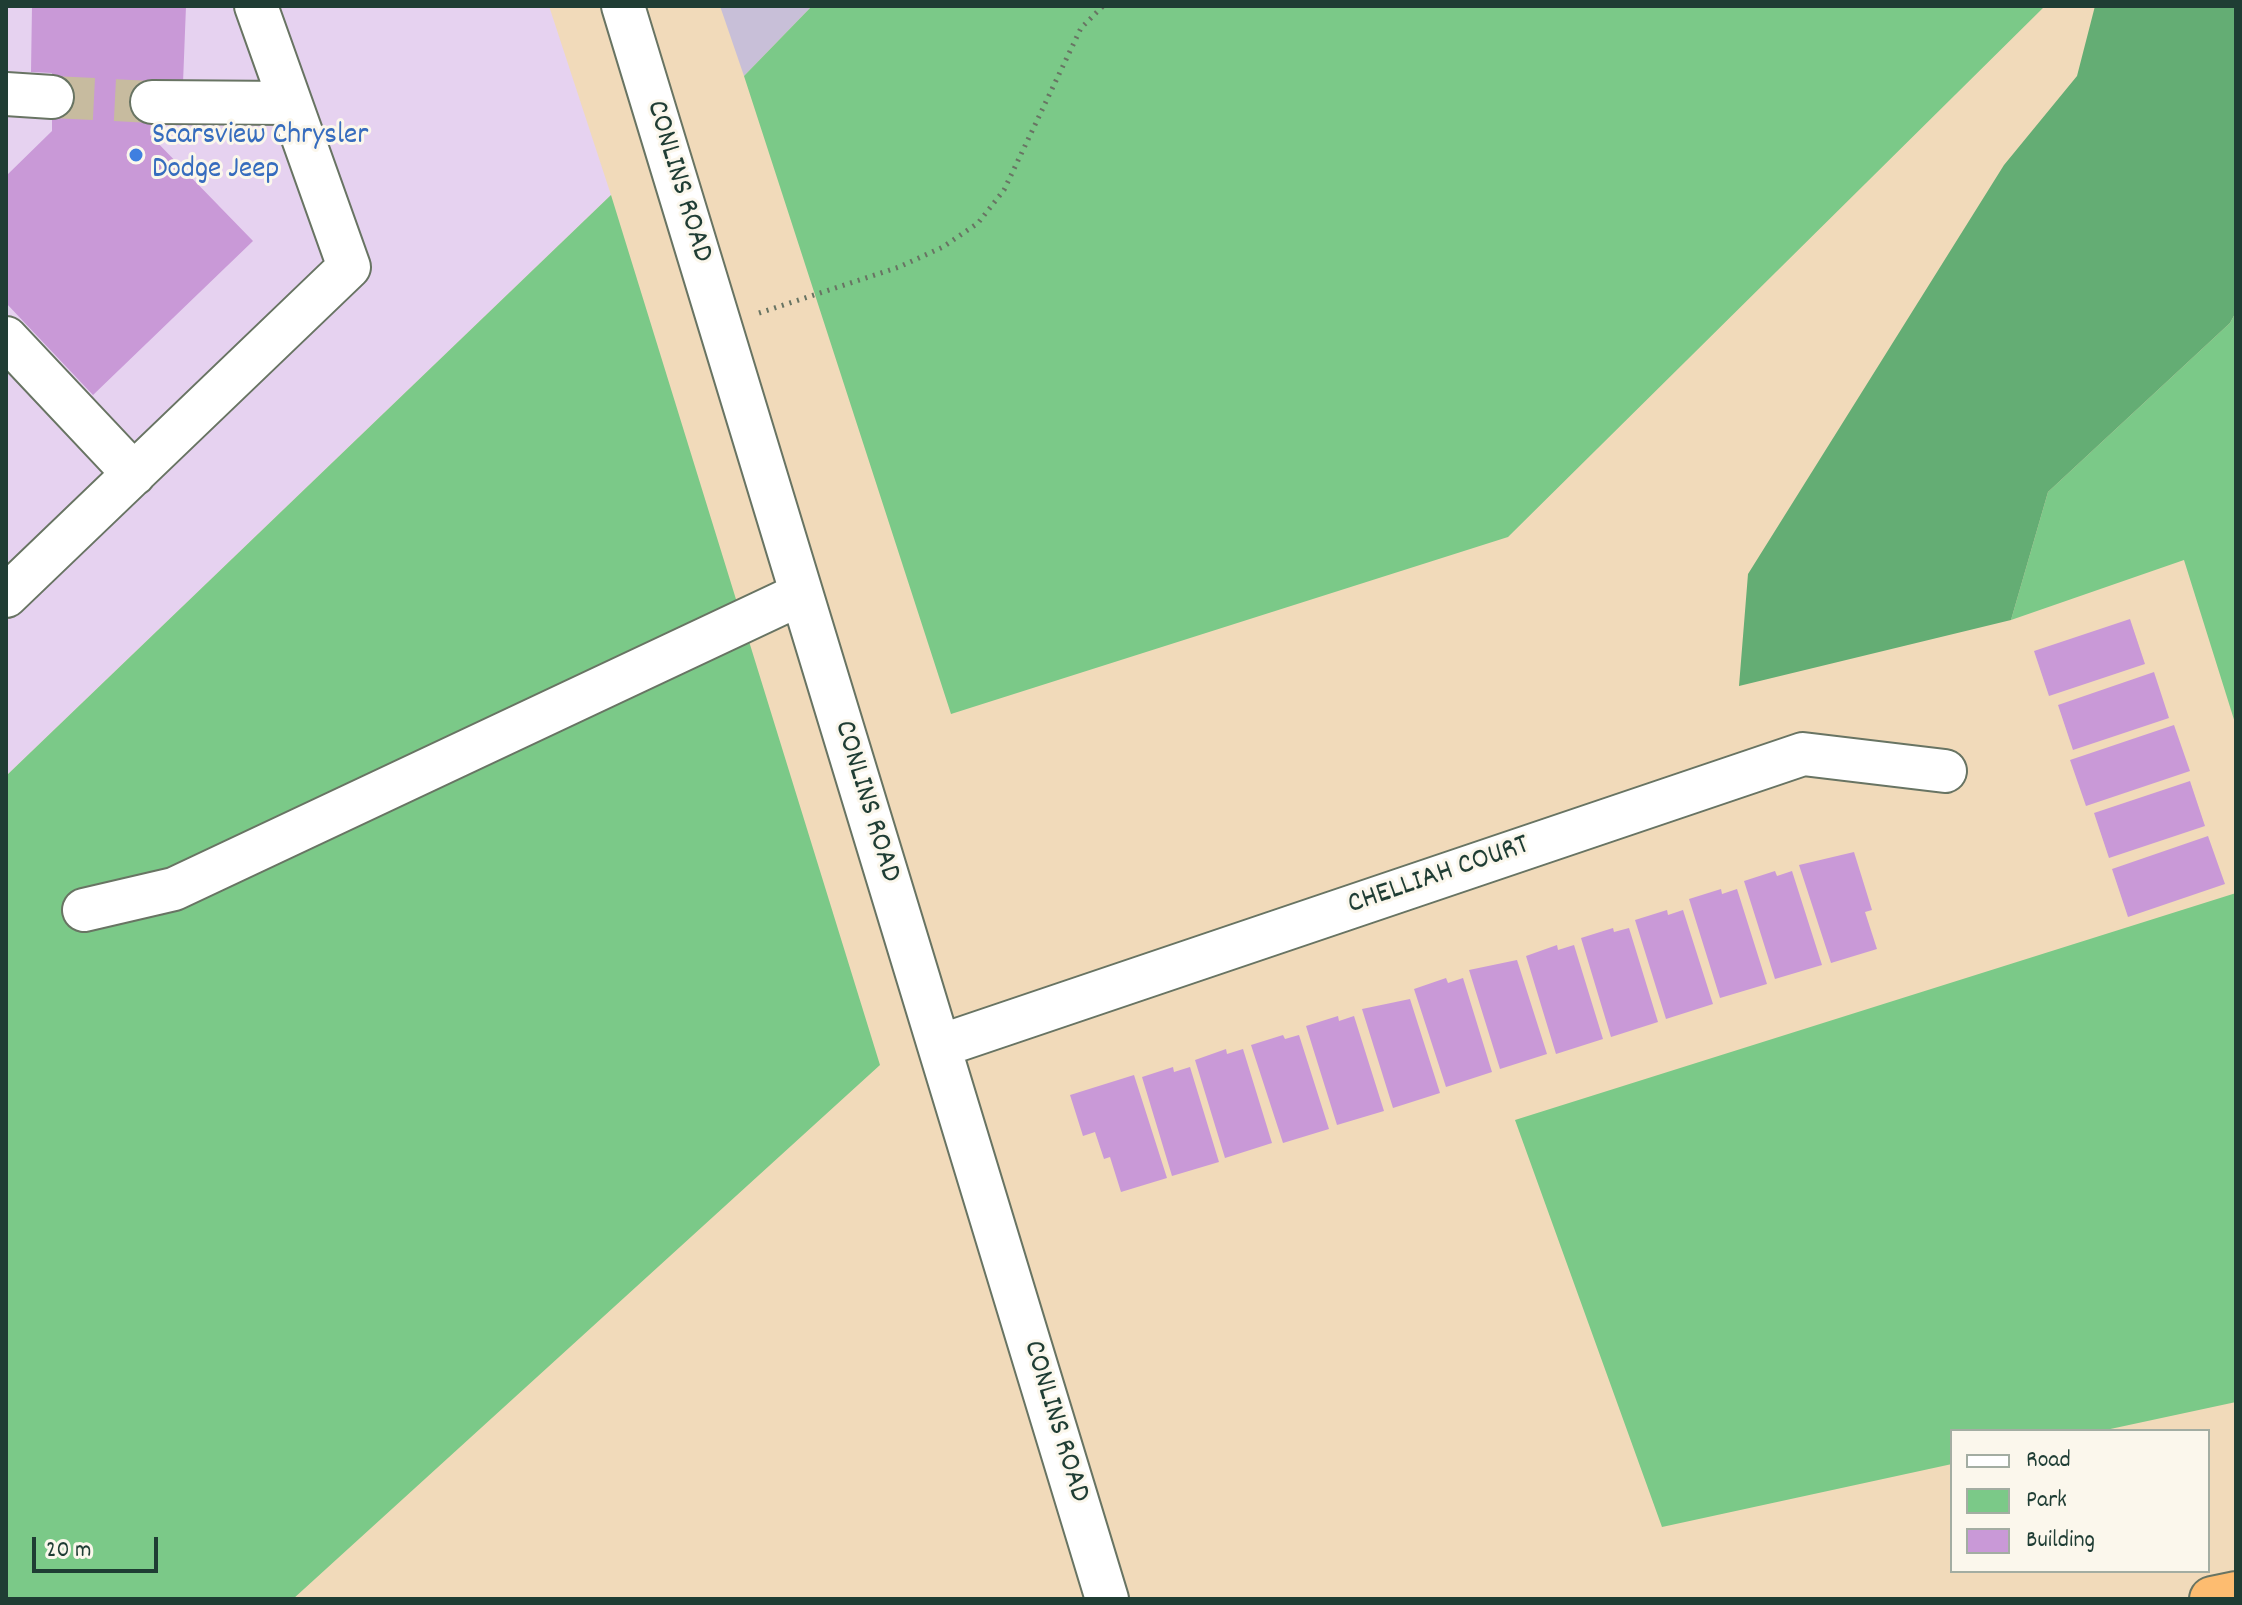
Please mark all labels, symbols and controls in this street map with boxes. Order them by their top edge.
street label: CONLINS ROAD [635,97,719,267]
place label: Scarsview Chrysler Dodge Jeep [152,120,368,190]
marker: Scarsview Chrysler Dodge Jeep [127,146,145,164]
street label: CONLINS ROAD [823,717,907,887]
street label: CHELLIAH COURT [1344,829,1534,925]
street label: CONLINS ROAD [1012,1337,1096,1507]
legend [1950,1429,2210,1573]
text: Road [2026,1444,2071,1478]
text: Park [2026,1484,2067,1518]
scale bar [36,1521,162,1571]
text: Building [2026,1524,2095,1558]
text: 20 m [46,1534,92,1568]

